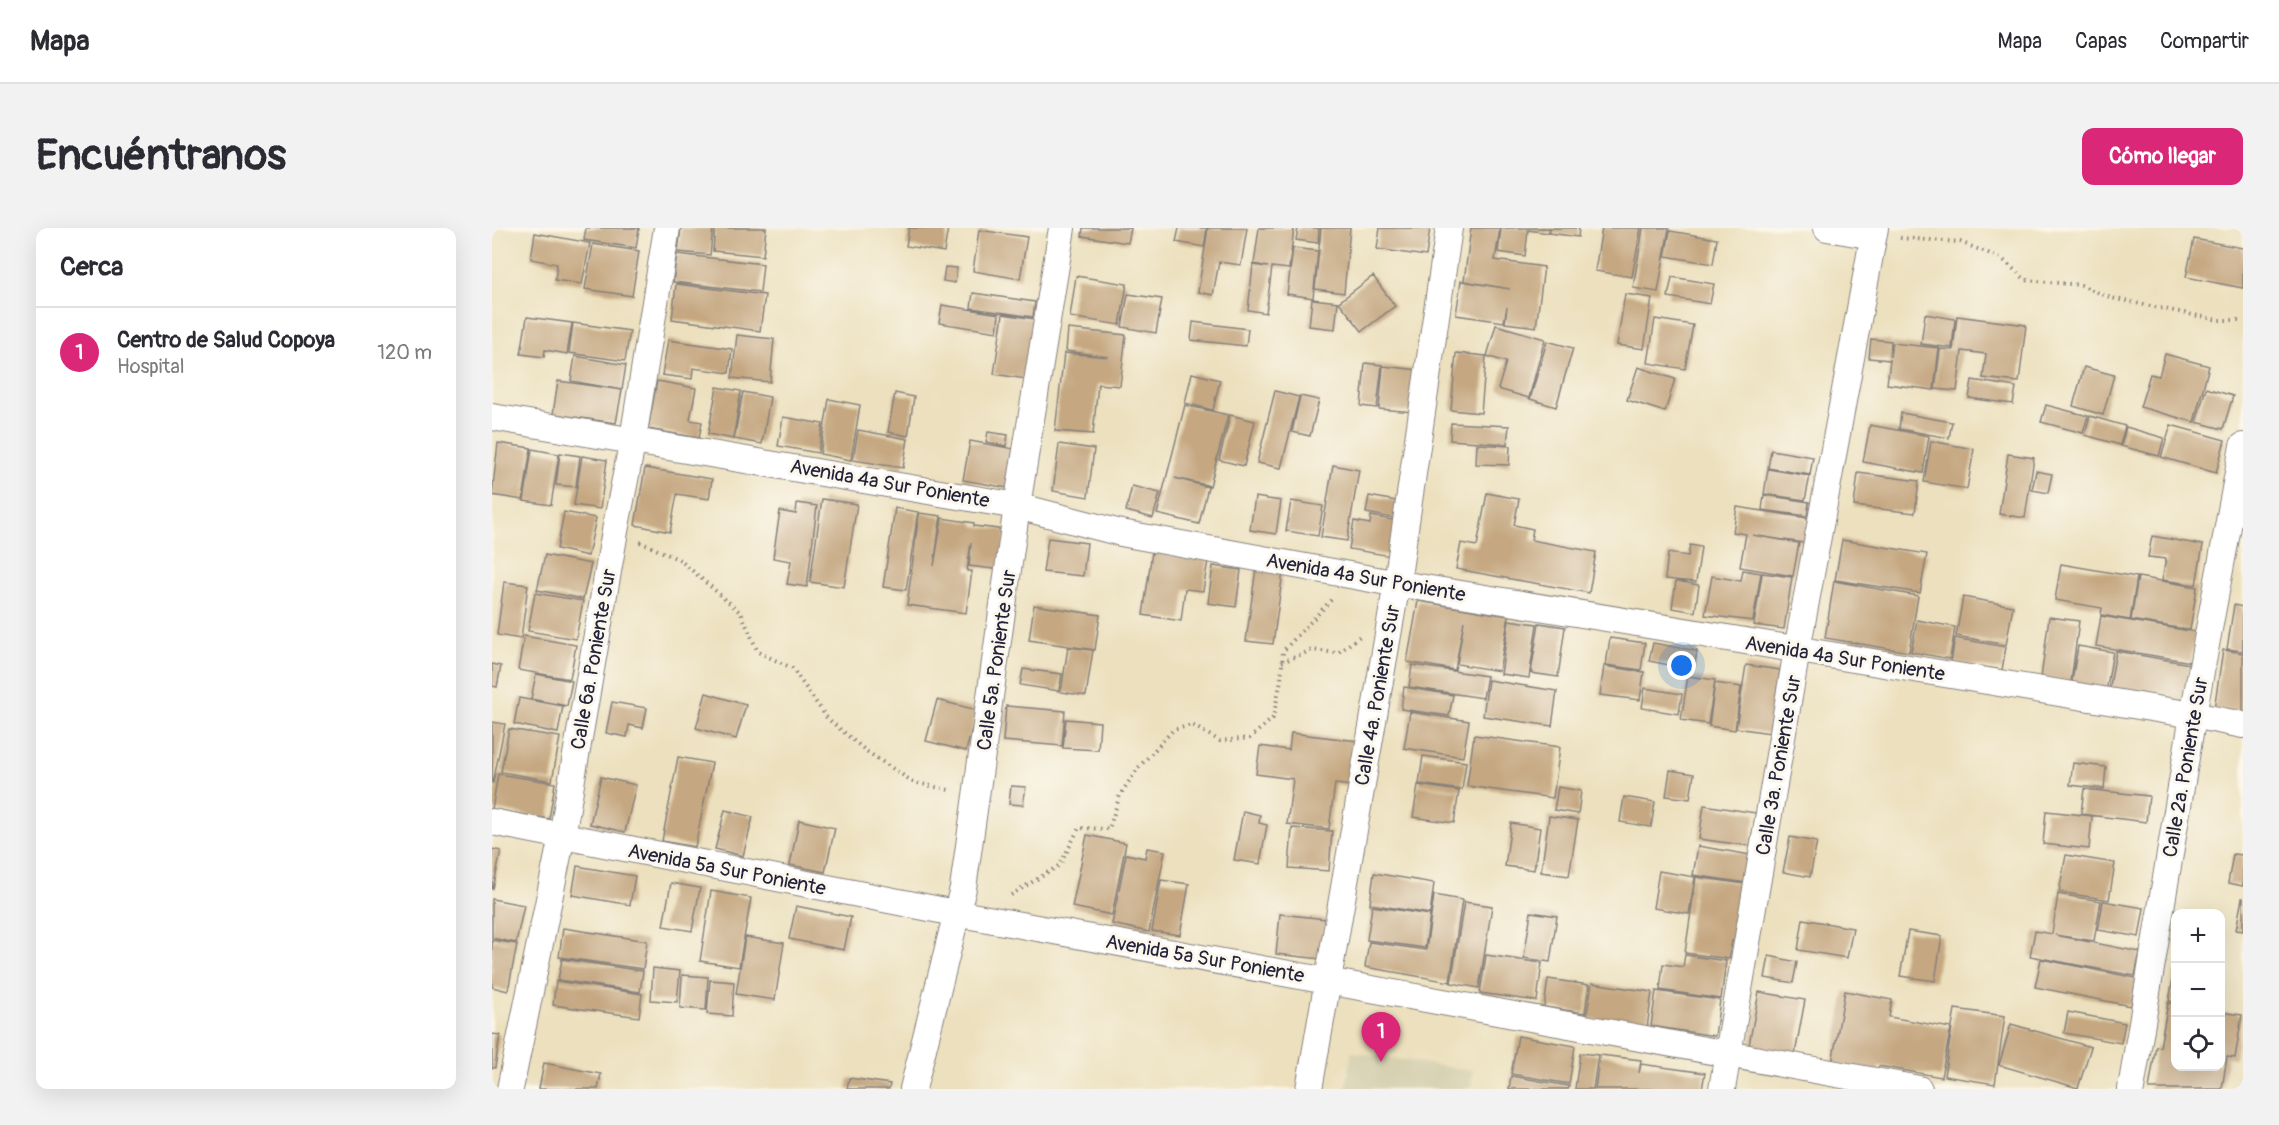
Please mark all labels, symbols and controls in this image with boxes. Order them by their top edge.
text: Mapa [30,24,89,59]
text: Mapa [1998,28,2042,55]
text: Capas [2075,28,2127,55]
text: Compartir [2160,28,2249,55]
button: Cómo llegar [2082,128,2243,185]
text: Encuéntranos [36,130,286,182]
text: Cerca [60,251,123,283]
text: Centro de Salud Copoya [117,326,335,354]
text: 1 [76,340,83,365]
text: 120 m [377,340,432,365]
text: Hospital [117,354,184,379]
street label: Avenida 4a Sur Poniente [788,454,992,513]
street label: Avenida 4a Sur Poniente [1264,548,1468,607]
street label: Calle 6a. Poniente Sur [565,567,622,751]
street label: Calle 5a. Poniente Sur [971,568,1022,752]
street label: Calle 4a. Poniente Sur [1349,603,1406,787]
street label: Avenida 4a Sur Poniente [1743,630,1947,687]
your location [1667,651,1696,680]
street label: Calle 3a. Poniente Sur [1750,673,1807,857]
street label: Calle 2a. Poniente Sur [2157,675,2214,859]
street label: Avenida 5a Sur Poniente [626,838,828,901]
map controls [2171,909,2225,1071]
button: + [2171,909,2225,963]
street label: Avenida 5a Sur Poniente [1104,929,1306,988]
button: − [2171,963,2225,1017]
pin: 1 [1362,1012,1400,1062]
button: locate [2171,1017,2225,1071]

